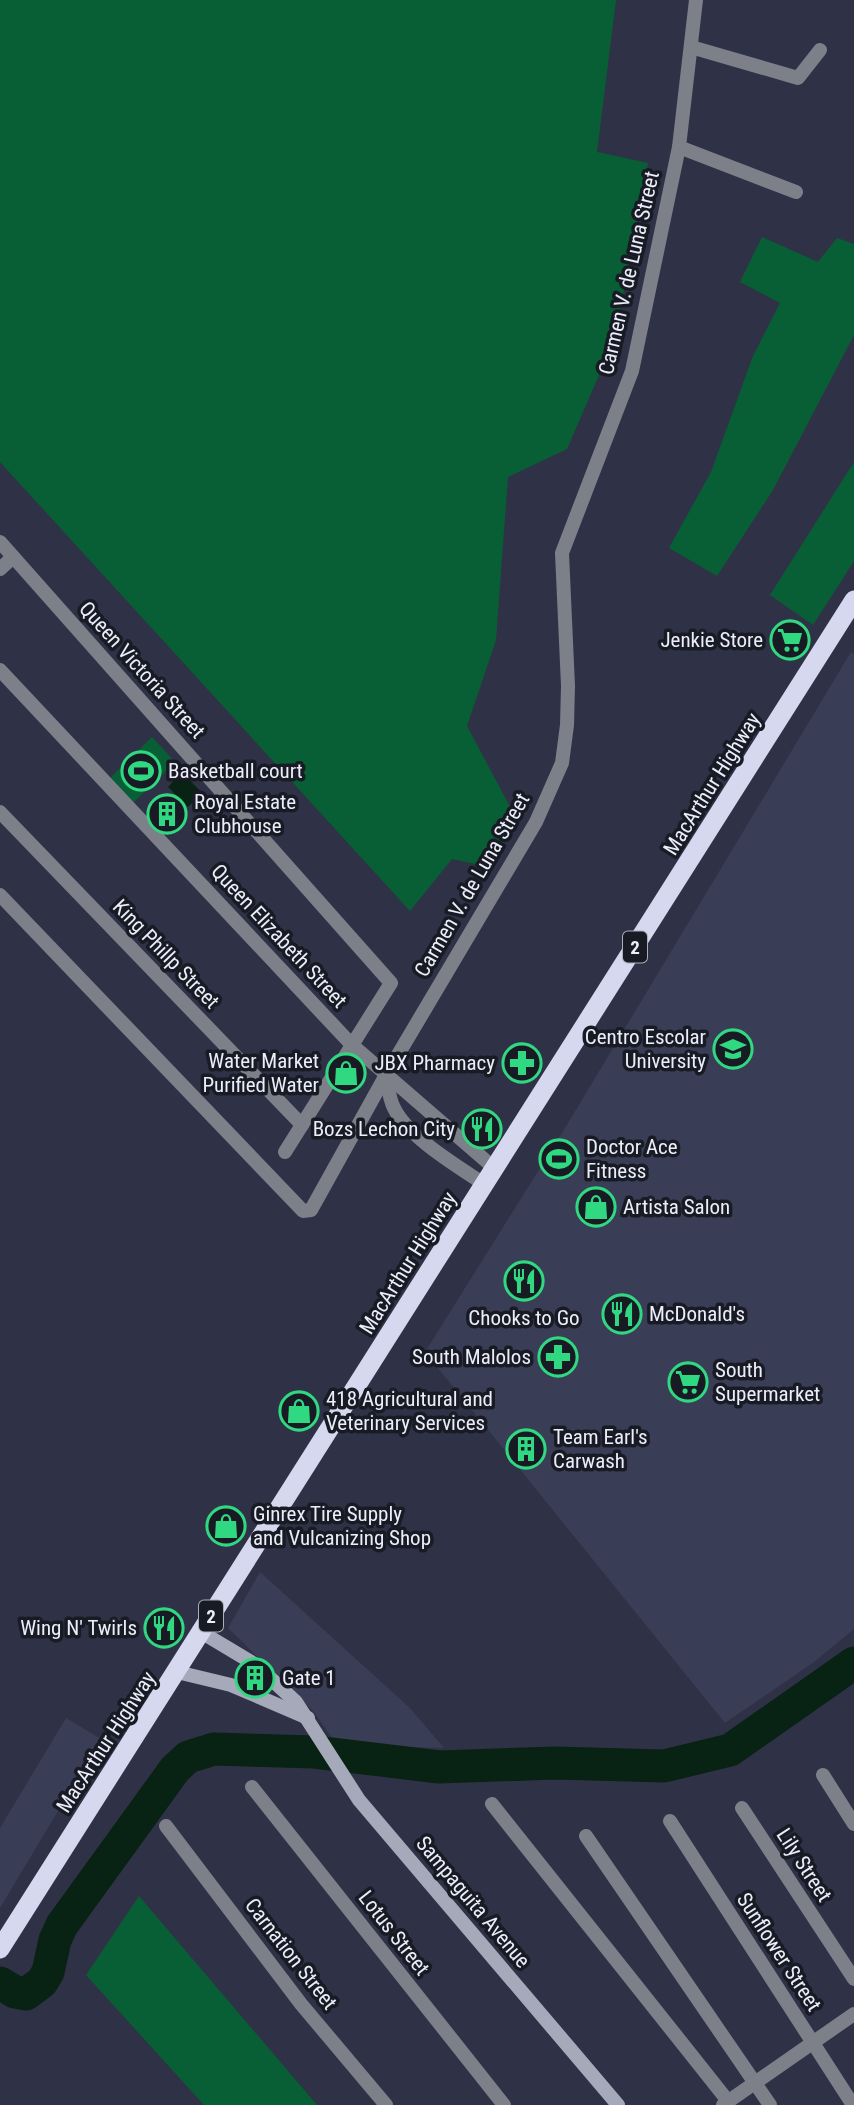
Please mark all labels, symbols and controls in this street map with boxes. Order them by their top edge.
street label: Carmen V. de Luna Street [594,169,664,377]
street label: Queen Victoria Street [74,597,210,743]
supermarket icon: Jenkie Store [769,619,811,661]
place label: Jenkie Store [660,628,763,652]
street label: MacArthur Highway [659,708,765,859]
sports icon: Basketball court [120,750,162,792]
place label: Basketball court [168,759,303,783]
street label: Carmen V. de Luna Street [410,789,534,981]
place label: Royal Estate Clubhouse [194,790,296,838]
building icon: Royal Estate Clubhouse [146,793,188,835]
street label: Queen Elizabeth Street [206,859,352,1013]
street label: King Phillp Street [108,895,224,1013]
road number: 2 [623,931,647,962]
place label: Centro Escolar University [585,1025,706,1073]
school or university icon: Centro Escolar University [712,1028,754,1070]
pharmacy icon: JBX Pharmacy [501,1042,543,1084]
place label: Water Market Purified Water [202,1049,319,1097]
place label: JBX Pharmacy [374,1051,495,1075]
shop icon: Water Market Purified Water [325,1052,367,1094]
restaurant icon: Bozs Lechon City [461,1108,503,1150]
place label: Bozs Lechon City [313,1117,455,1141]
place label: Doctor Ace Fitness [586,1135,678,1183]
sports icon: Doctor Ace Fitness [538,1138,580,1180]
shop icon: Artista Salon [575,1186,617,1228]
street label: MacArthur Highway [355,1187,461,1338]
place label: Artista Salon [623,1195,730,1219]
restaurant icon: Chooks to Go [503,1260,545,1302]
restaurant icon: McDonald's [601,1293,643,1335]
place label: McDonald's [649,1302,745,1326]
place label: Chooks to Go [468,1306,580,1330]
pharmacy icon: South Malolos [537,1336,579,1378]
place label: South Malolos [412,1345,531,1369]
place label: South Supermarket [715,1358,820,1406]
supermarket icon: South Supermarket [667,1361,709,1403]
place label: 418 Agricultural and Veterinary Services [326,1387,493,1435]
shop icon: 418 Agricultural and Veterinary Services [278,1390,320,1432]
place label: Team Earl's Carwash [553,1425,648,1473]
building icon: Team Earl's Carwash [505,1428,547,1470]
place label: Ginrex Tire Supply and Vulcanizing Shop [253,1502,431,1550]
shop icon: Ginrex Tire Supply and Vulcanizing Shop [205,1505,247,1547]
road number: 2 [199,1600,223,1632]
restaurant icon: Wing N' Twirls [143,1607,185,1649]
place label: Wing N' Twirls [20,1616,137,1640]
building icon: Gate 1 [234,1657,276,1699]
place label: Gate 1 [282,1666,336,1690]
street label: MacArthur Highway [52,1667,161,1817]
street label: Lily Street [771,1824,837,1906]
street label: Sampaguita Avenue [411,1831,535,1973]
street label: Lotus Street [354,1886,434,1980]
street label: Sunflower Street [732,1888,826,2016]
street label: Carnation Street [240,1894,342,2014]

